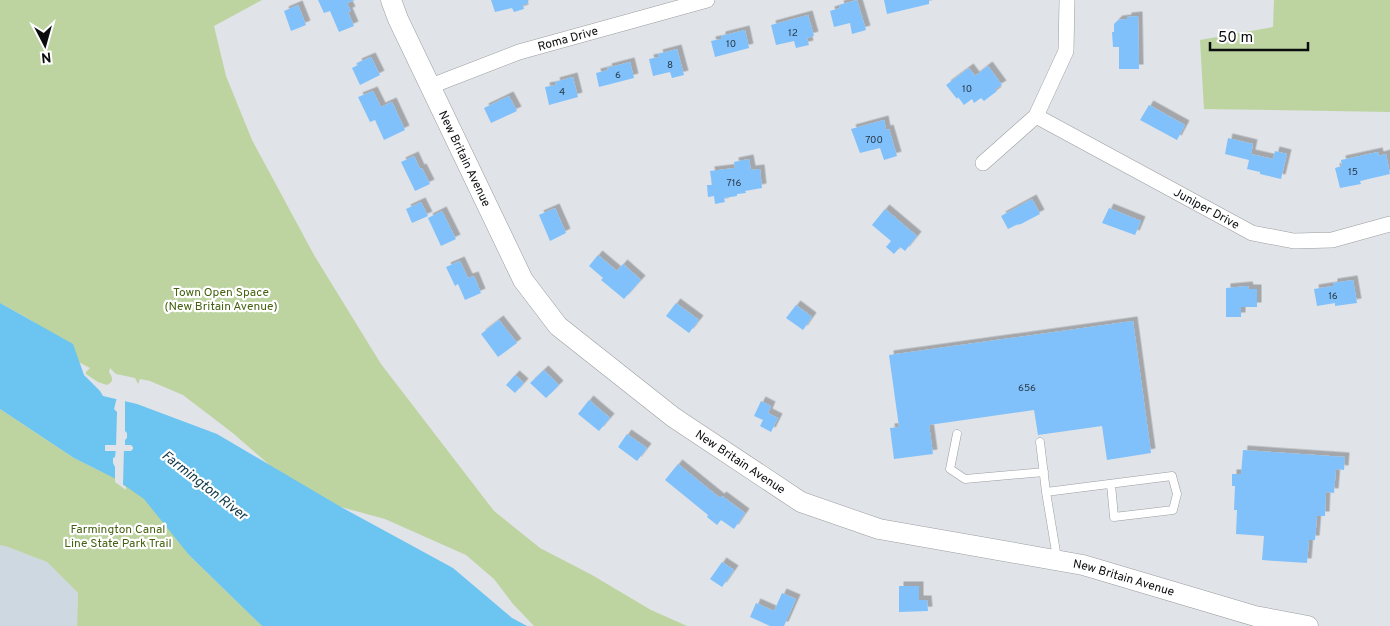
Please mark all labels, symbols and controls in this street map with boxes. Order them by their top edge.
north arrow [20,20,70,70]
scale bar [1210,20,1308,52]
street label: Roma Drive [536,23,600,55]
house number: 12 [788,27,798,40]
text: 50 m [1218,29,1253,48]
house number: 10 [726,38,736,51]
text: N [40,47,52,65]
house number: 8 [667,59,673,72]
house number: 6 [615,69,621,82]
house number: 10 [962,83,972,96]
house number: 4 [559,86,565,99]
street label: New Britain Avenue [434,108,494,210]
house number: 700 [865,134,883,147]
house number: 15 [1348,166,1358,179]
house number: 716 [726,177,742,190]
street label: Juniper Drive [1170,185,1242,234]
park label: Town Open Space (New Britain Avenue) [164,285,278,315]
house number: 16 [1328,290,1338,303]
house number: 656 [1018,382,1036,395]
street label: New Britain Avenue [692,427,788,498]
water label: Farmington River [158,448,252,526]
park label: Farmington Canal Line State Park Trail [64,522,172,552]
street label: New Britain Avenue [1072,556,1176,601]

